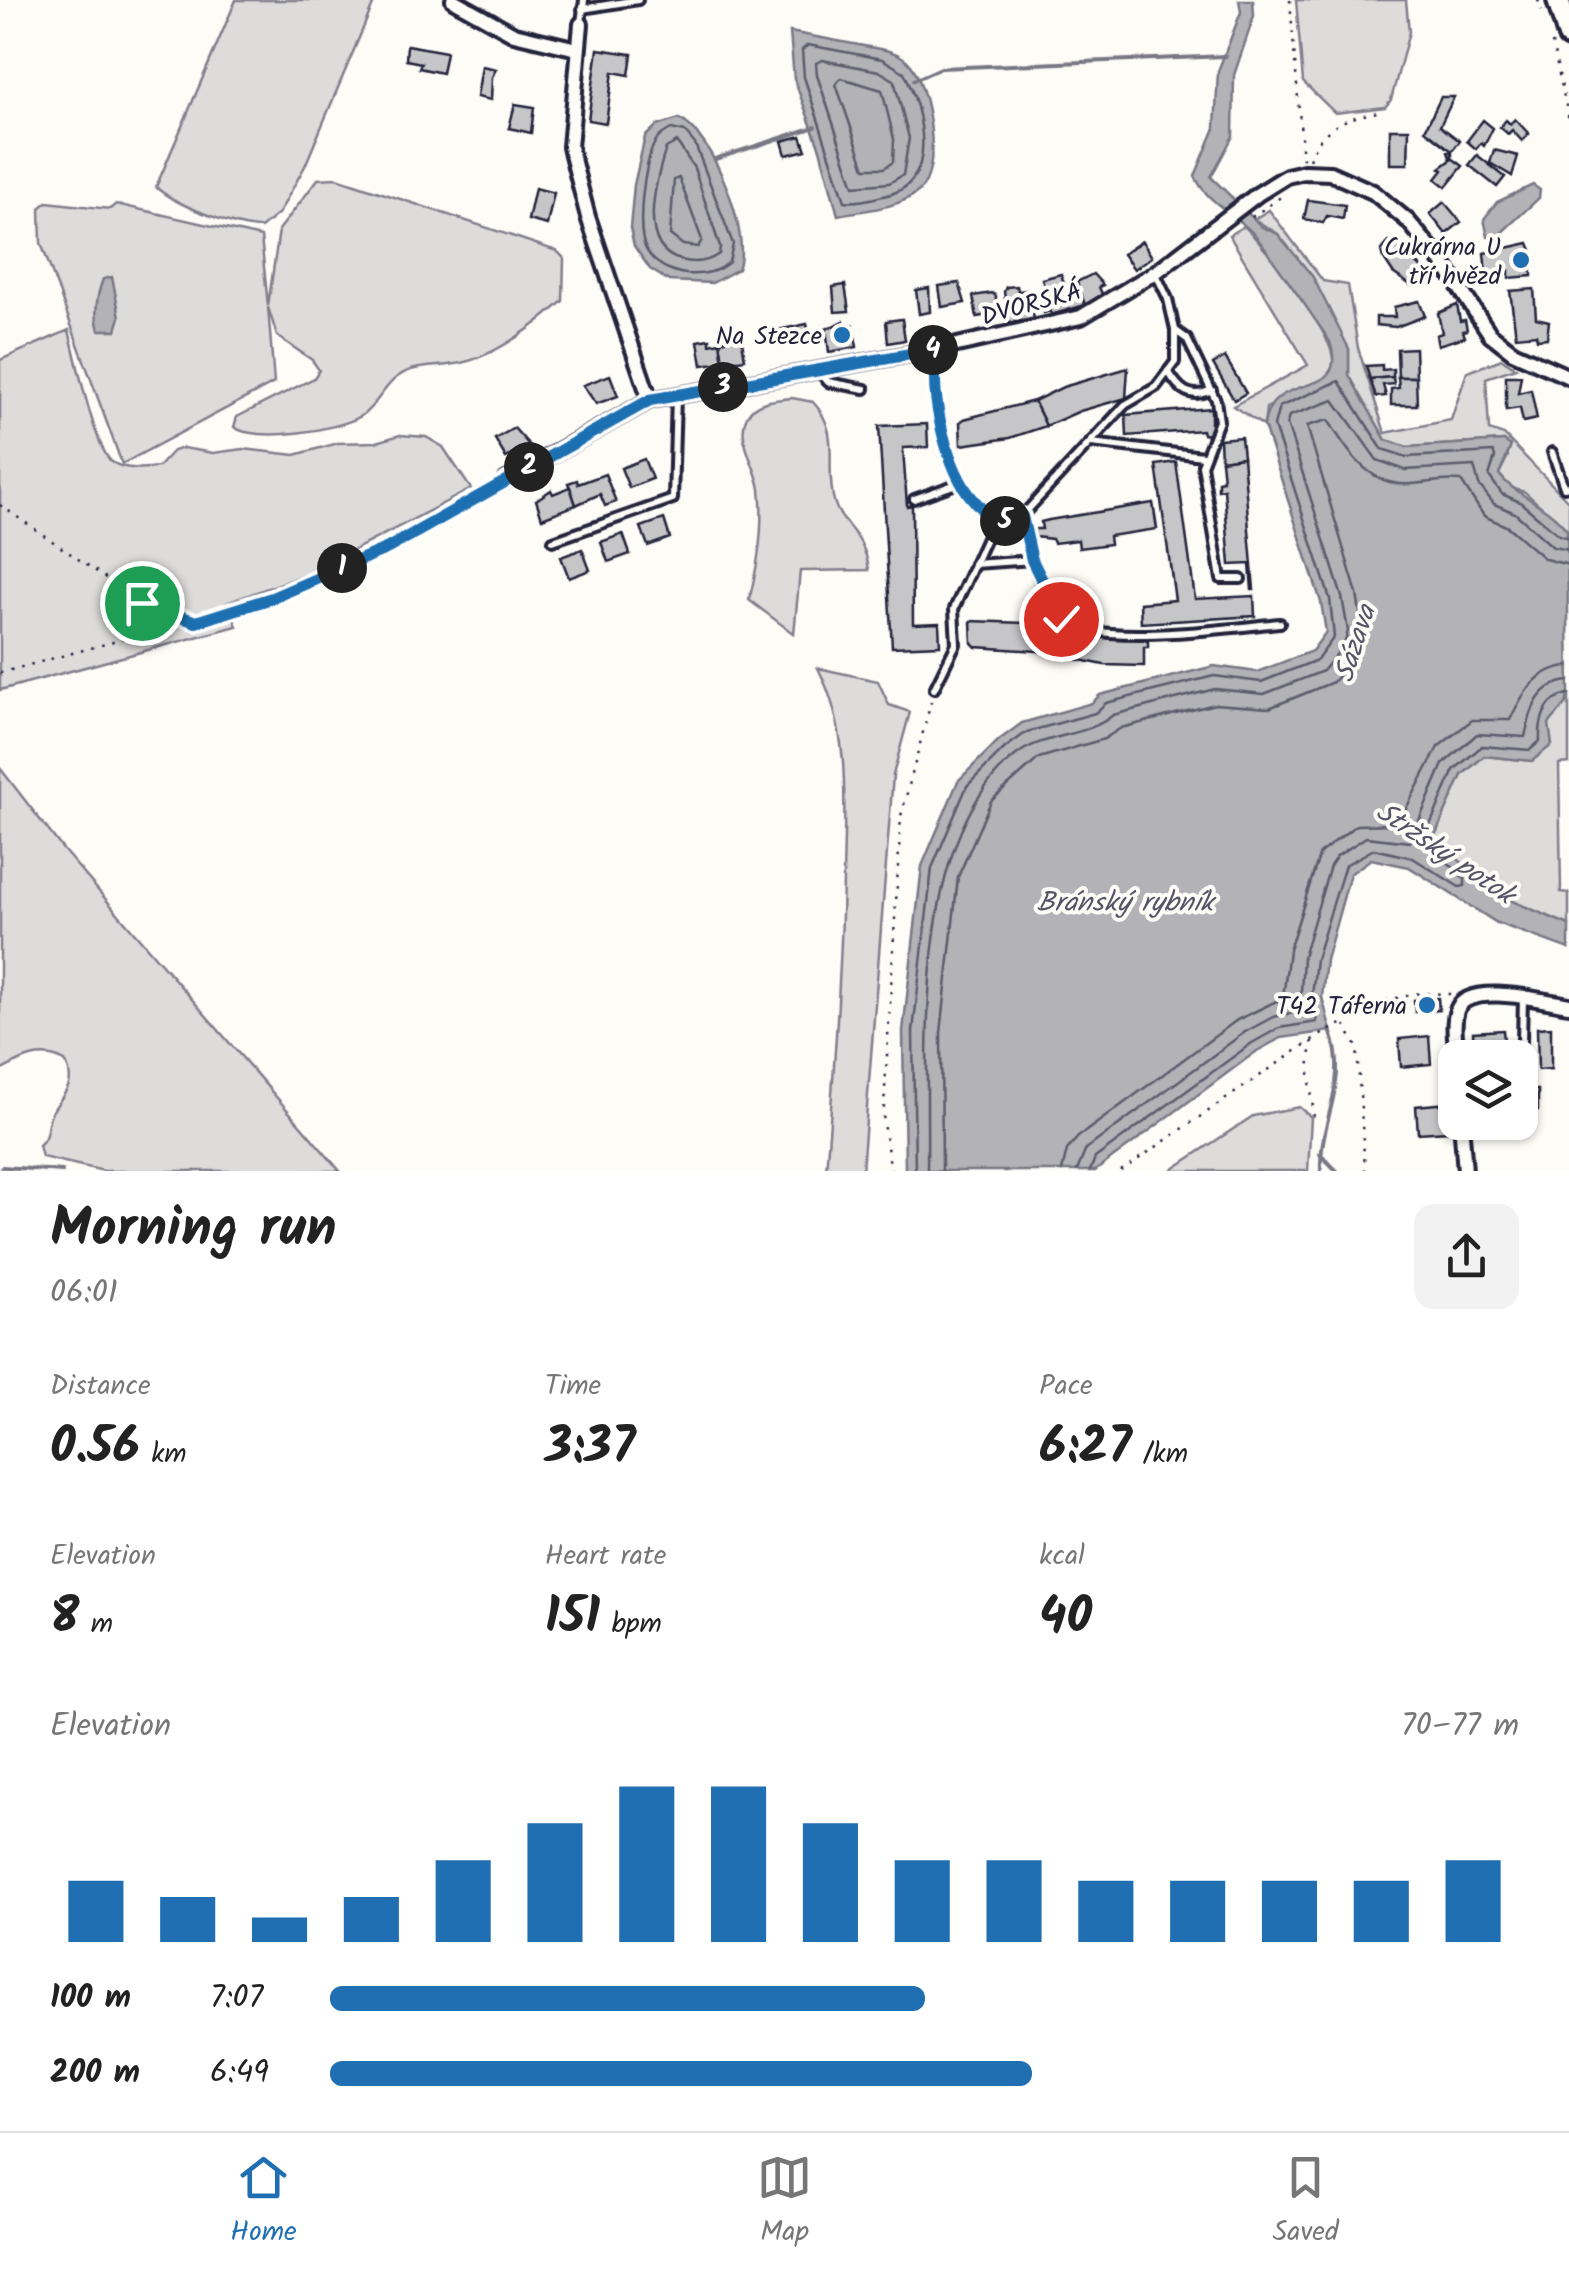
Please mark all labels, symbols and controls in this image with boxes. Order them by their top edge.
place label: Cukrárna U tří hvězd [1384,228,1503,297]
marker: Cukrárna U tří hvězd [1510,249,1532,271]
street label: DVORSKÁ [977,272,1086,338]
place label: Na Stezce [716,317,822,357]
marker: Na Stezce [831,324,853,346]
pin: 4 [908,325,958,375]
text: 4 [925,327,941,372]
pin: 3 [698,362,748,412]
text: 3 [715,364,731,409]
pin: 2 [504,442,554,492]
text: 2 [521,444,537,489]
pin: 5 [980,496,1030,546]
text: 5 [998,498,1012,543]
pin: 1 [317,543,367,593]
text: 1 [338,545,346,590]
pin [100,561,185,646]
icon: arrive [115,576,170,631]
pin [1019,577,1104,662]
icon: check [1034,592,1089,647]
water label: Sázava [1323,598,1390,688]
water label: Stržský potok [1366,791,1526,919]
water label: Bránský rybník [1037,881,1217,926]
place label: T42 Táferna [1276,987,1407,1027]
marker: T42 Táferna [1416,994,1438,1016]
map controls [1438,1040,1538,1140]
button: layers [1438,1040,1538,1140]
text: Morning run [50,1187,337,1274]
button: share [1414,1204,1519,1309]
text: 06:01 [50,1268,118,1319]
text: Distance [50,1364,151,1409]
text: Time [545,1364,601,1409]
text: Pace [1039,1364,1093,1409]
text: 0.56 [50,1409,140,1489]
text: 3:37 [545,1409,635,1489]
text: 6:27 [1039,1409,1131,1489]
text: km [140,1432,187,1477]
text: /km [1131,1432,1188,1477]
text: Elevation [50,1534,156,1579]
text: Heart rate [545,1534,666,1579]
text: kcal [1039,1534,1085,1579]
text: 8 [50,1579,80,1659]
text: 151 [545,1579,600,1659]
text: 40 [1039,1579,1092,1659]
text: m [80,1602,113,1647]
text: bpm [600,1602,662,1647]
text: Elevation [50,1701,171,1752]
text: 70–77 m [1401,1701,1519,1752]
text: 100 m [50,1973,131,2024]
text: 7:07 [210,1973,263,2024]
text: 200 m [50,2048,140,2099]
text: 6:49 [210,2048,269,2099]
tab: Home [230,2150,297,2255]
tab: Map [757,2150,812,2255]
tab: Saved [1272,2150,1339,2255]

